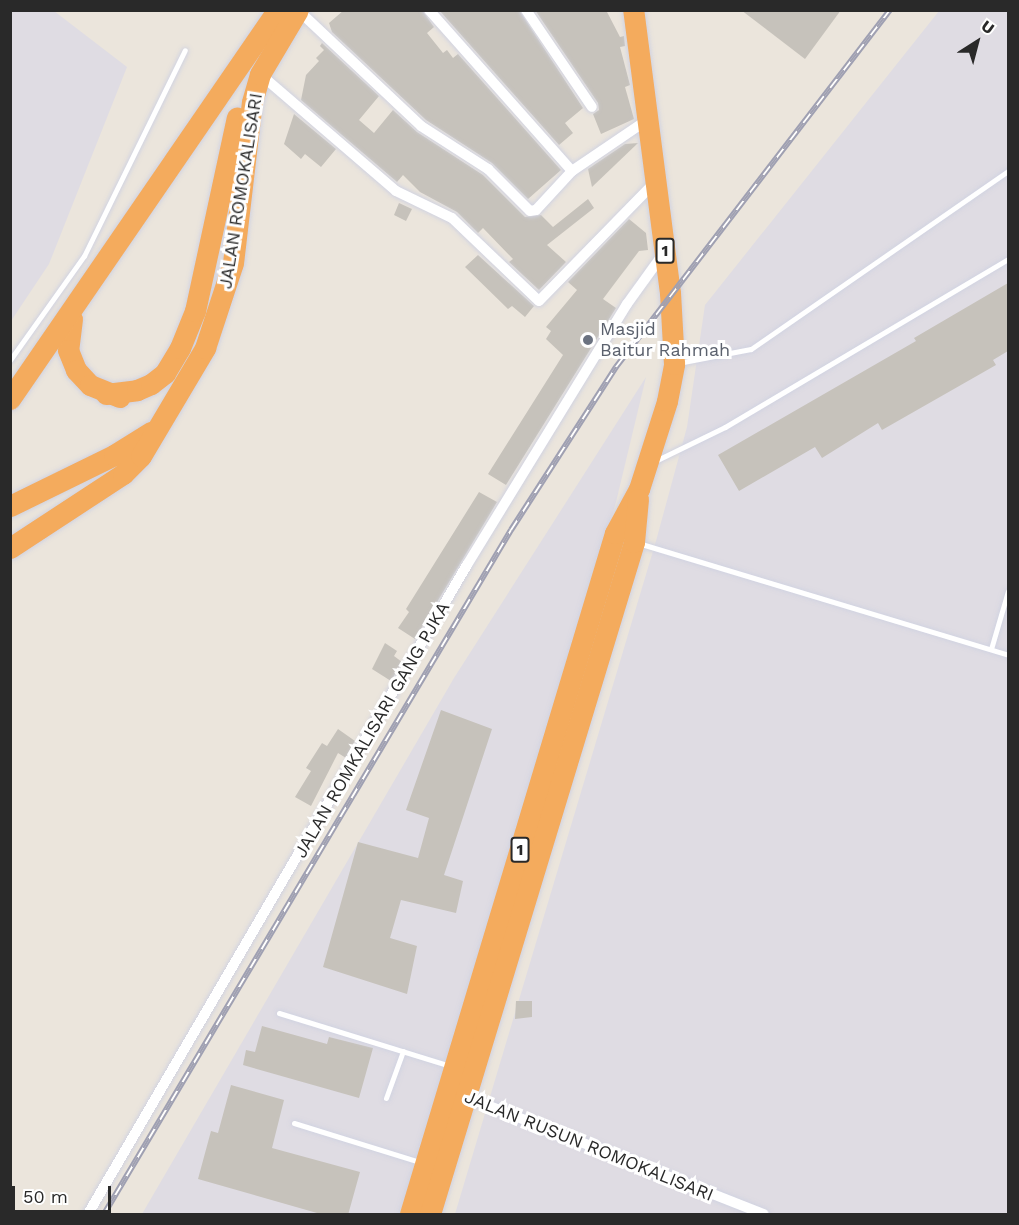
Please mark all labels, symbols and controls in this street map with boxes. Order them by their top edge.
north arrow [947,12,1007,72]
text: U [978,16,998,38]
street label: JALAN ROMOKALISARI [215,91,267,291]
road number: 1 [654,238,676,264]
place label: Masjid Baitur Rahmah [600,319,731,362]
marker: Masjid Baitur Rahmah [581,333,595,347]
street label: JALAN ROMKALISARI GANG PJKA [290,598,454,862]
road number: 1 [510,837,530,863]
street label: JALAN RUSUN ROMOKALISARI [461,1086,717,1206]
scale bar [15,1174,114,1212]
text: 50 m [23,1186,68,1207]

